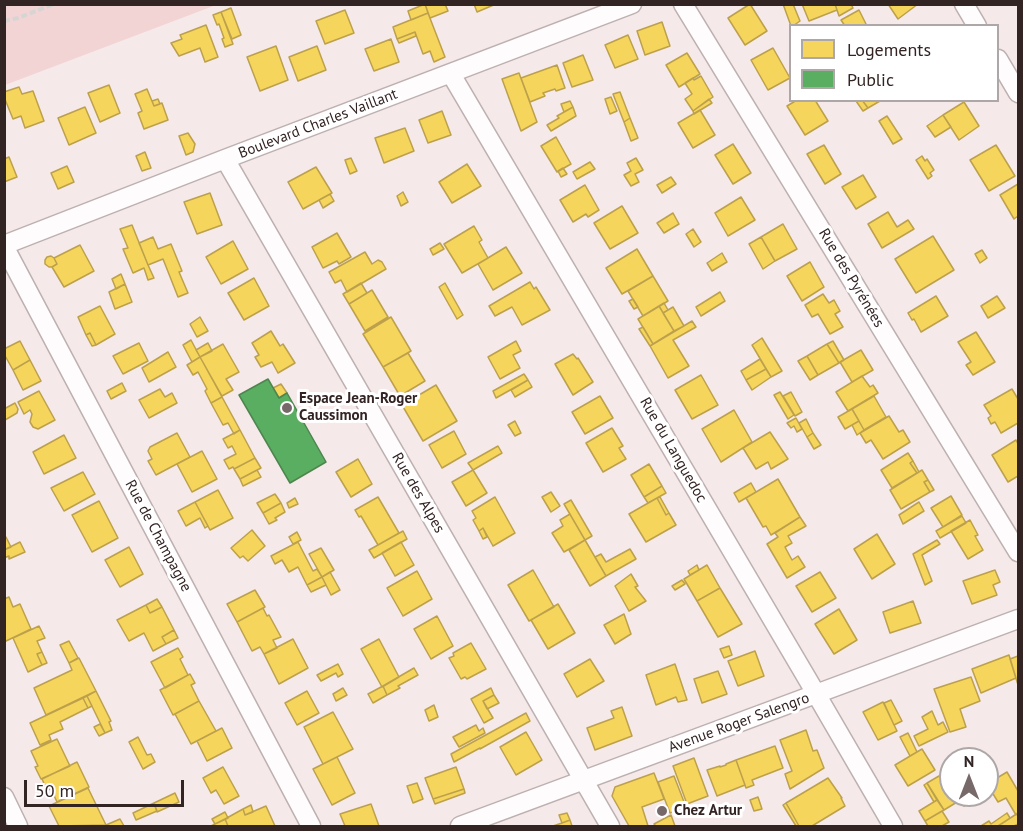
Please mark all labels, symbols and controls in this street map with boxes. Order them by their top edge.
legend [789,24,999,102]
text: Logements [847,38,931,61]
text: Public [847,68,894,91]
street label: Boulevard Charles Vaillant [236,85,400,163]
street label: Rue des Pyrénées [814,225,888,331]
place label: Espace Jean-Roger Caussimon [299,390,417,425]
street label: Rue du Languedoc [636,394,710,506]
marker: Espace Jean-Roger Caussimon [280,401,294,415]
street label: Rue des Alpes [388,450,448,536]
street label: Rue de Champagne [121,477,195,595]
street label: Avenue Roger Salengro [666,689,812,757]
north arrow [939,747,999,807]
text: N [964,751,974,771]
scale bar [27,768,188,806]
text: 50 m [35,779,74,802]
place label: Chez Artur [674,802,742,820]
marker: Chez Artur [655,804,669,818]

